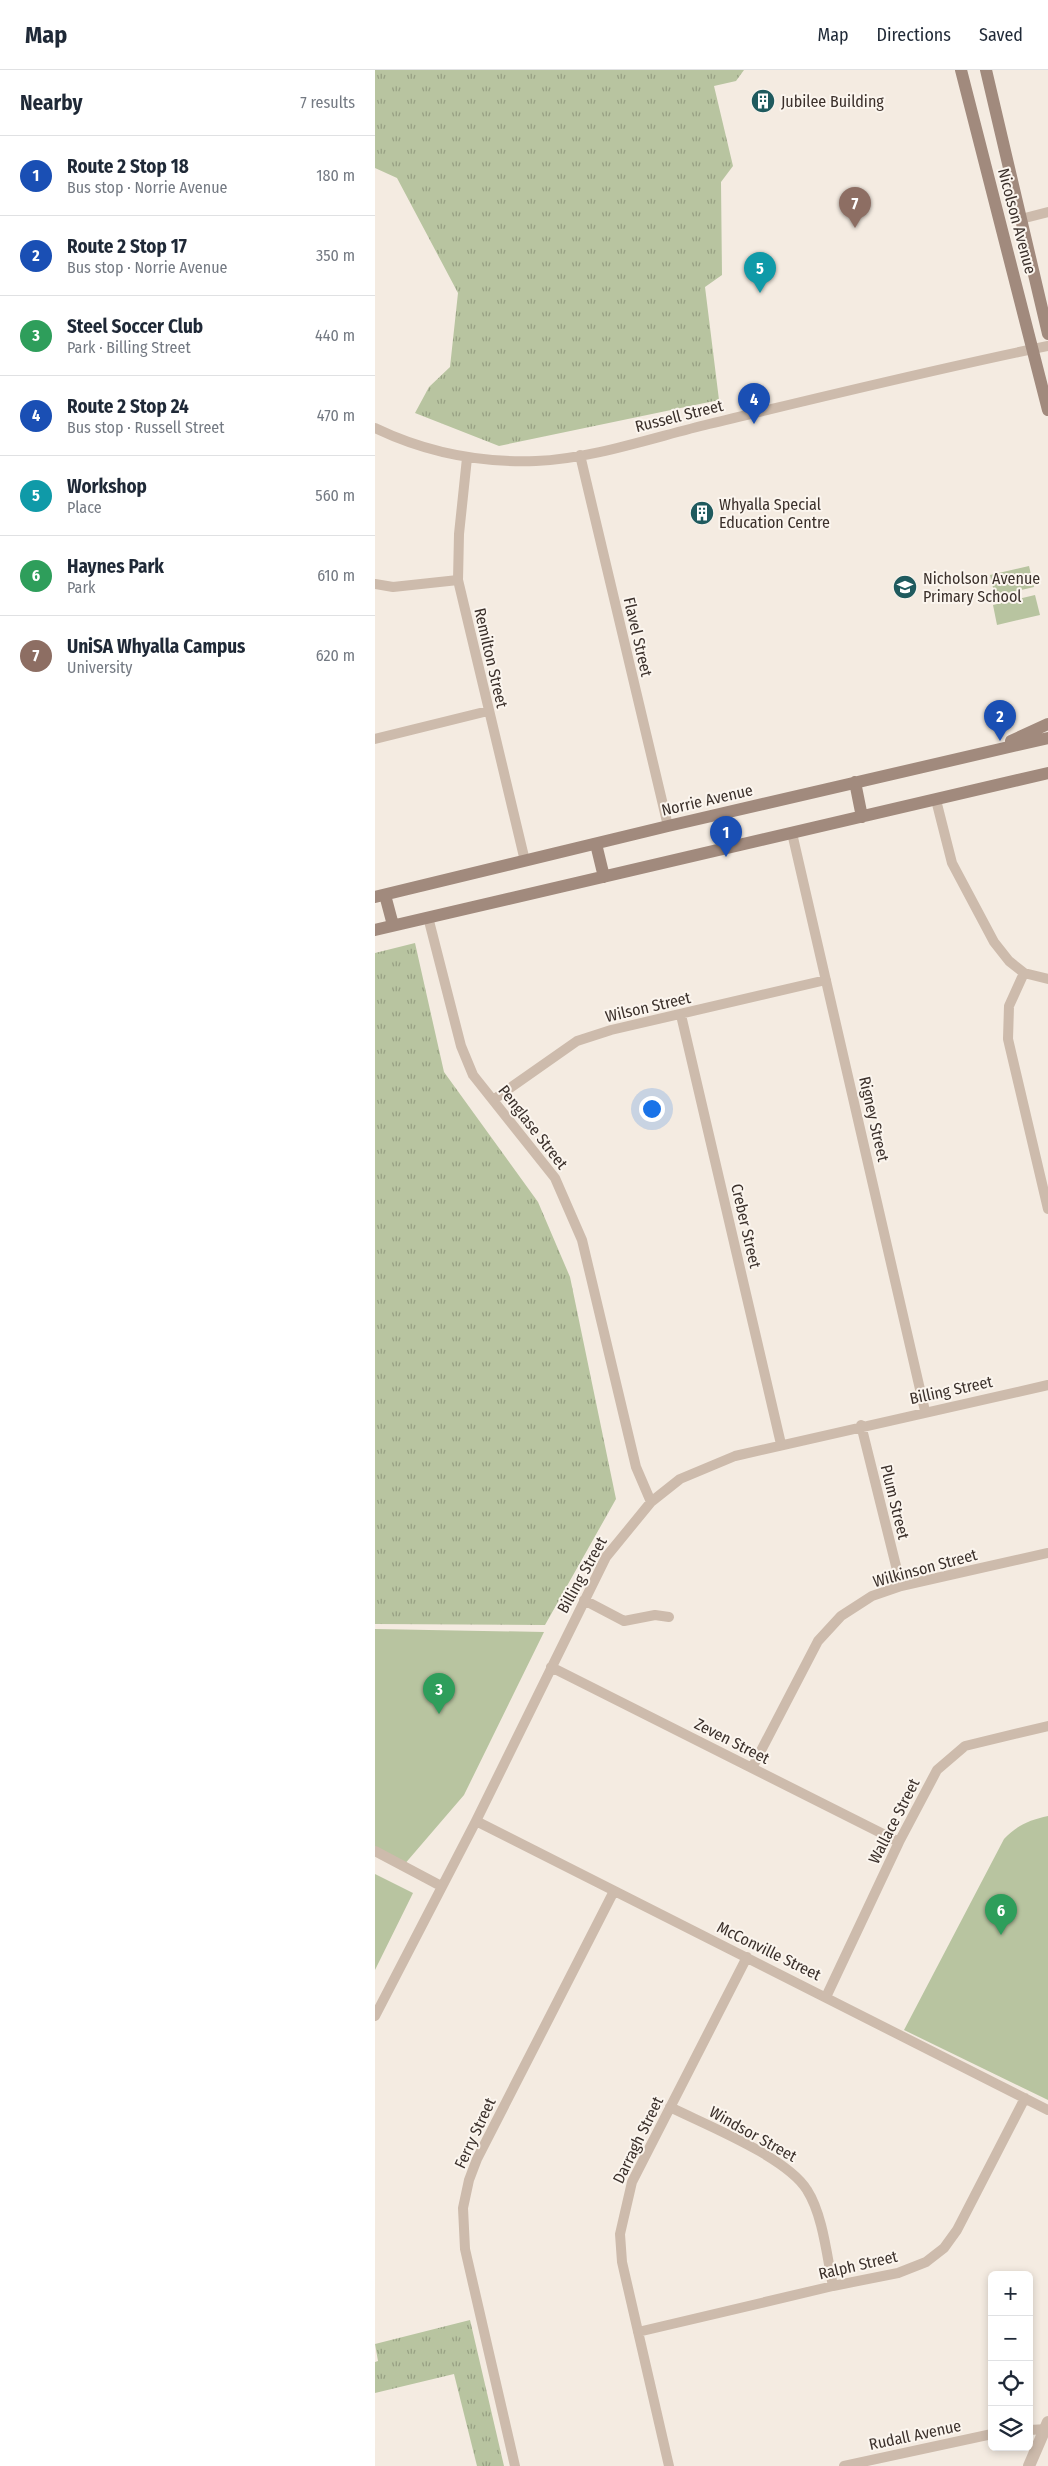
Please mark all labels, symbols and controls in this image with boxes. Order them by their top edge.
text: Map [25,21,67,49]
text: Map [817,24,849,46]
text: Directions [877,24,951,46]
text: Saved [979,24,1023,46]
building icon: Jubilee Building [750,88,776,114]
text: Nearby [20,90,82,116]
place label: Jubilee Building [781,92,884,111]
text: 7 results [300,93,355,112]
text: Route 2 Stop 18 [67,155,189,178]
text: 1 [33,166,39,185]
text: 180 m [316,166,355,185]
street label: Nicolson Avenue [994,166,1040,276]
text: Bus stop · Norrie Avenue [67,178,227,197]
pin: 7 [839,187,871,228]
text: Route 2 Stop 17 [67,235,187,258]
text: 2 [32,246,40,265]
text: 350 m [316,246,355,265]
pin: 5 [744,252,776,293]
text: Bus stop · Norrie Avenue [67,258,227,277]
text: Steel Soccer Club [67,315,203,338]
text: 3 [32,326,40,345]
text: 440 m [315,326,355,345]
text: Park · Billing Street [67,338,191,357]
pin: 4 [738,383,770,424]
text: Route 2 Stop 24 [67,395,189,418]
street label: Russell Street [633,396,726,436]
text: 4 [32,406,40,425]
text: 470 m [317,406,355,425]
text: Bus stop · Russell Street [67,418,224,437]
text: Workshop [67,475,147,498]
text: 5 [32,486,40,505]
text: 560 m [315,486,355,505]
place label: Whyalla Special Education Centre [719,495,830,532]
text: Place [67,498,102,517]
building icon: Whyalla Special Education Centre [689,500,715,526]
text: Haynes Park [67,555,164,578]
text: 6 [32,566,40,585]
text: 610 m [317,566,355,585]
place label: Nicholson Avenue Primary School [923,569,1040,606]
school or university icon: Nicholson Avenue Primary School [892,574,918,600]
text: Park [67,578,95,597]
street label: Flavel Street [620,595,657,679]
street label: Remilton Street [470,606,512,711]
text: UniSA Whyalla Campus [67,635,245,658]
text: 7 [33,646,39,665]
text: 620 m [316,646,355,665]
text: University [67,658,132,677]
pin: 2 [984,700,1016,741]
street label: Norrie Avenue [660,780,755,820]
pin: 1 [710,816,742,857]
street label: Wilson Street [603,988,693,1026]
street label: Rigney Street [855,1075,893,1164]
street label: Penglase Street [494,1081,572,1173]
your location [639,1096,665,1122]
street label: Creber Street [727,1182,765,1271]
street label: Billing Street [908,1372,995,1408]
street label: Plum Street [877,1463,914,1542]
street label: Billing Street [553,1533,611,1616]
street label: Wilkinson Street [871,1545,980,1591]
pin: 3 [423,1673,455,1714]
street label: Zeven Street [691,1714,773,1768]
street label: Wallace Street [864,1775,924,1867]
pin: 6 [985,1894,1017,1935]
street label: McConville Street [714,1918,825,1985]
street label: Darragh Street [609,2093,668,2187]
street label: Ferry Street [450,2094,500,2171]
street label: Windsor Street [706,2102,801,2166]
street label: Ralph Street [817,2247,900,2283]
map controls [988,2271,1033,2451]
button: + [988,2271,1033,2316]
button: − [988,2316,1033,2361]
button: locate [988,2361,1033,2406]
button: layers [988,2406,1033,2451]
street label: Rudall Avenue [867,2416,963,2454]

